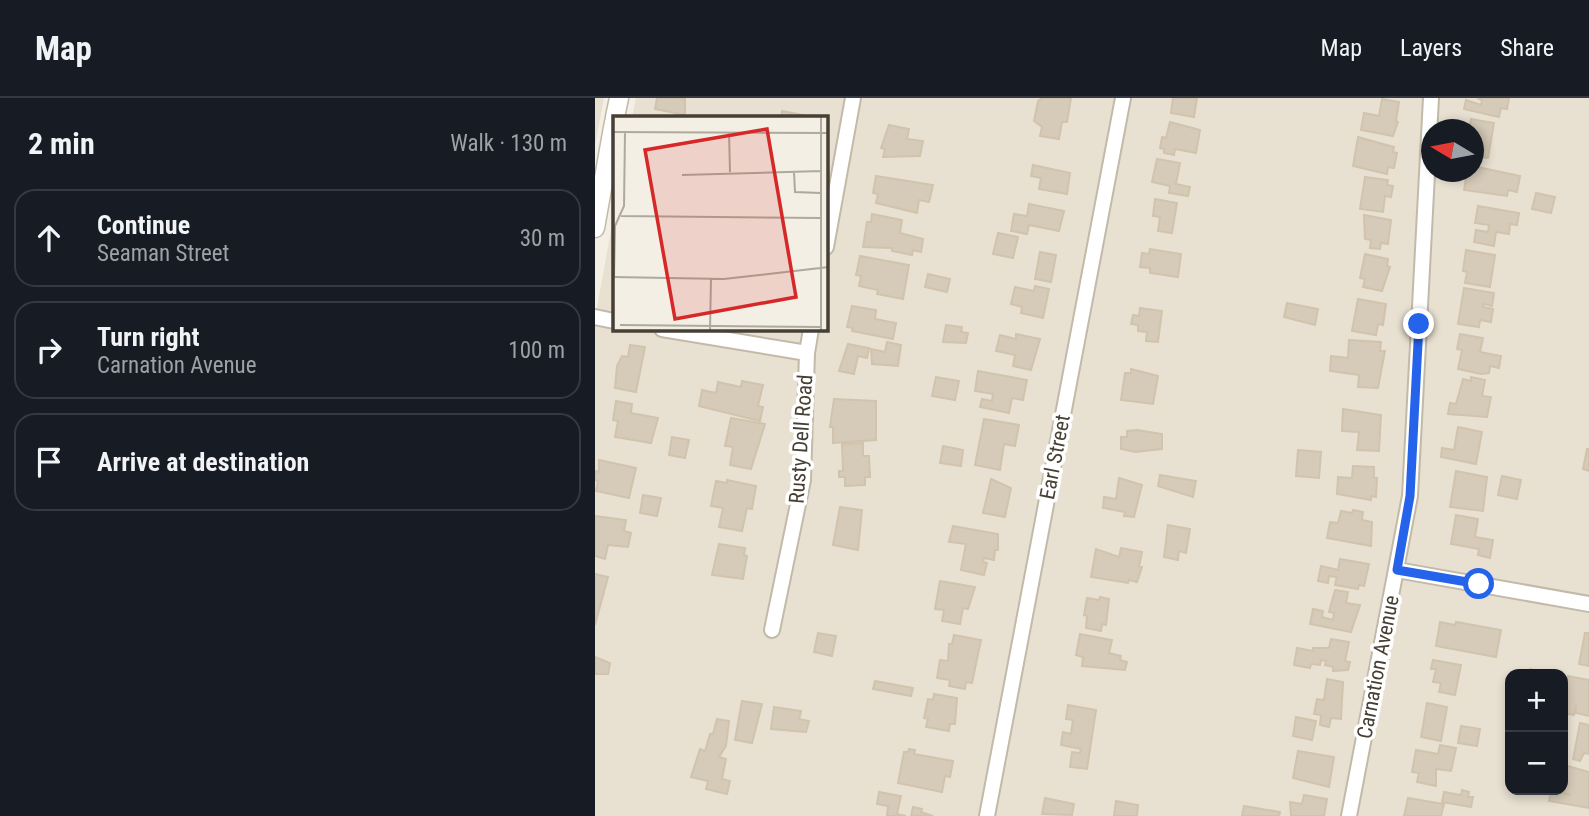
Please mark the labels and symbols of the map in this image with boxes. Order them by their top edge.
inset map [613,116,828,331]
north arrow [1421,119,1484,182]
route end [1403,308,1434,339]
street label: Rusty Dell Road [785,374,817,504]
street label: Earl Street [1035,413,1075,501]
route start [1463,568,1494,599]
street label: Carnation Avenue [1352,593,1404,741]

